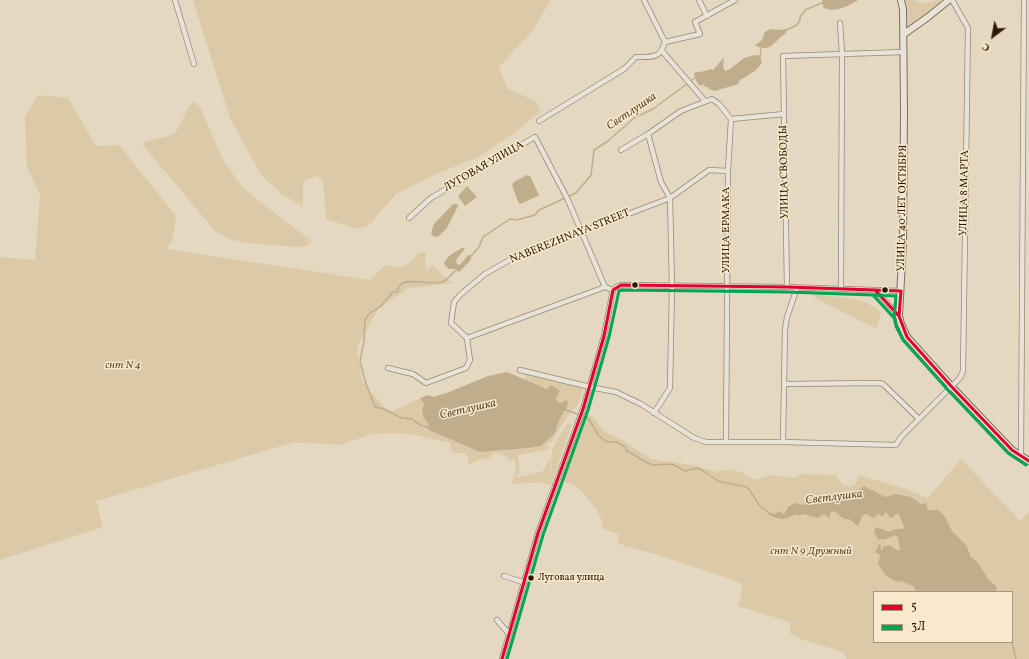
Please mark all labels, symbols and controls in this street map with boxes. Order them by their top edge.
north arrow [973,16,1013,56]
text: С [979,38,993,55]
water label: Светлушка [604,90,660,134]
street label: УЛИЦА СВОБОДЫ [778,125,792,219]
street label: ЛУГОВАЯ УЛИЦА [442,139,526,195]
street label: УЛИЦА 40 ЛЕТ ОКТЯБРЯ [895,145,911,271]
street label: УЛИЦА 8 МАРТА [958,150,972,236]
street label: УЛИЦА ЕРМАКА [720,187,734,273]
street label: NABEREZHNAYA STREET [508,207,632,267]
unlabelled marker [630,280,640,290]
unlabelled marker [880,285,890,295]
park label: снт N 4 [105,359,141,373]
water label: Светлушка [438,397,498,423]
water label: Светлушка [805,487,863,509]
park label: снт N 9 Дружный [770,545,852,559]
place label: Луговая улица [538,572,605,584]
marker: Луговая улица [526,573,536,583]
legend [873,591,1013,643]
text: 5 [911,599,917,615]
text: 3Л [911,619,925,635]

